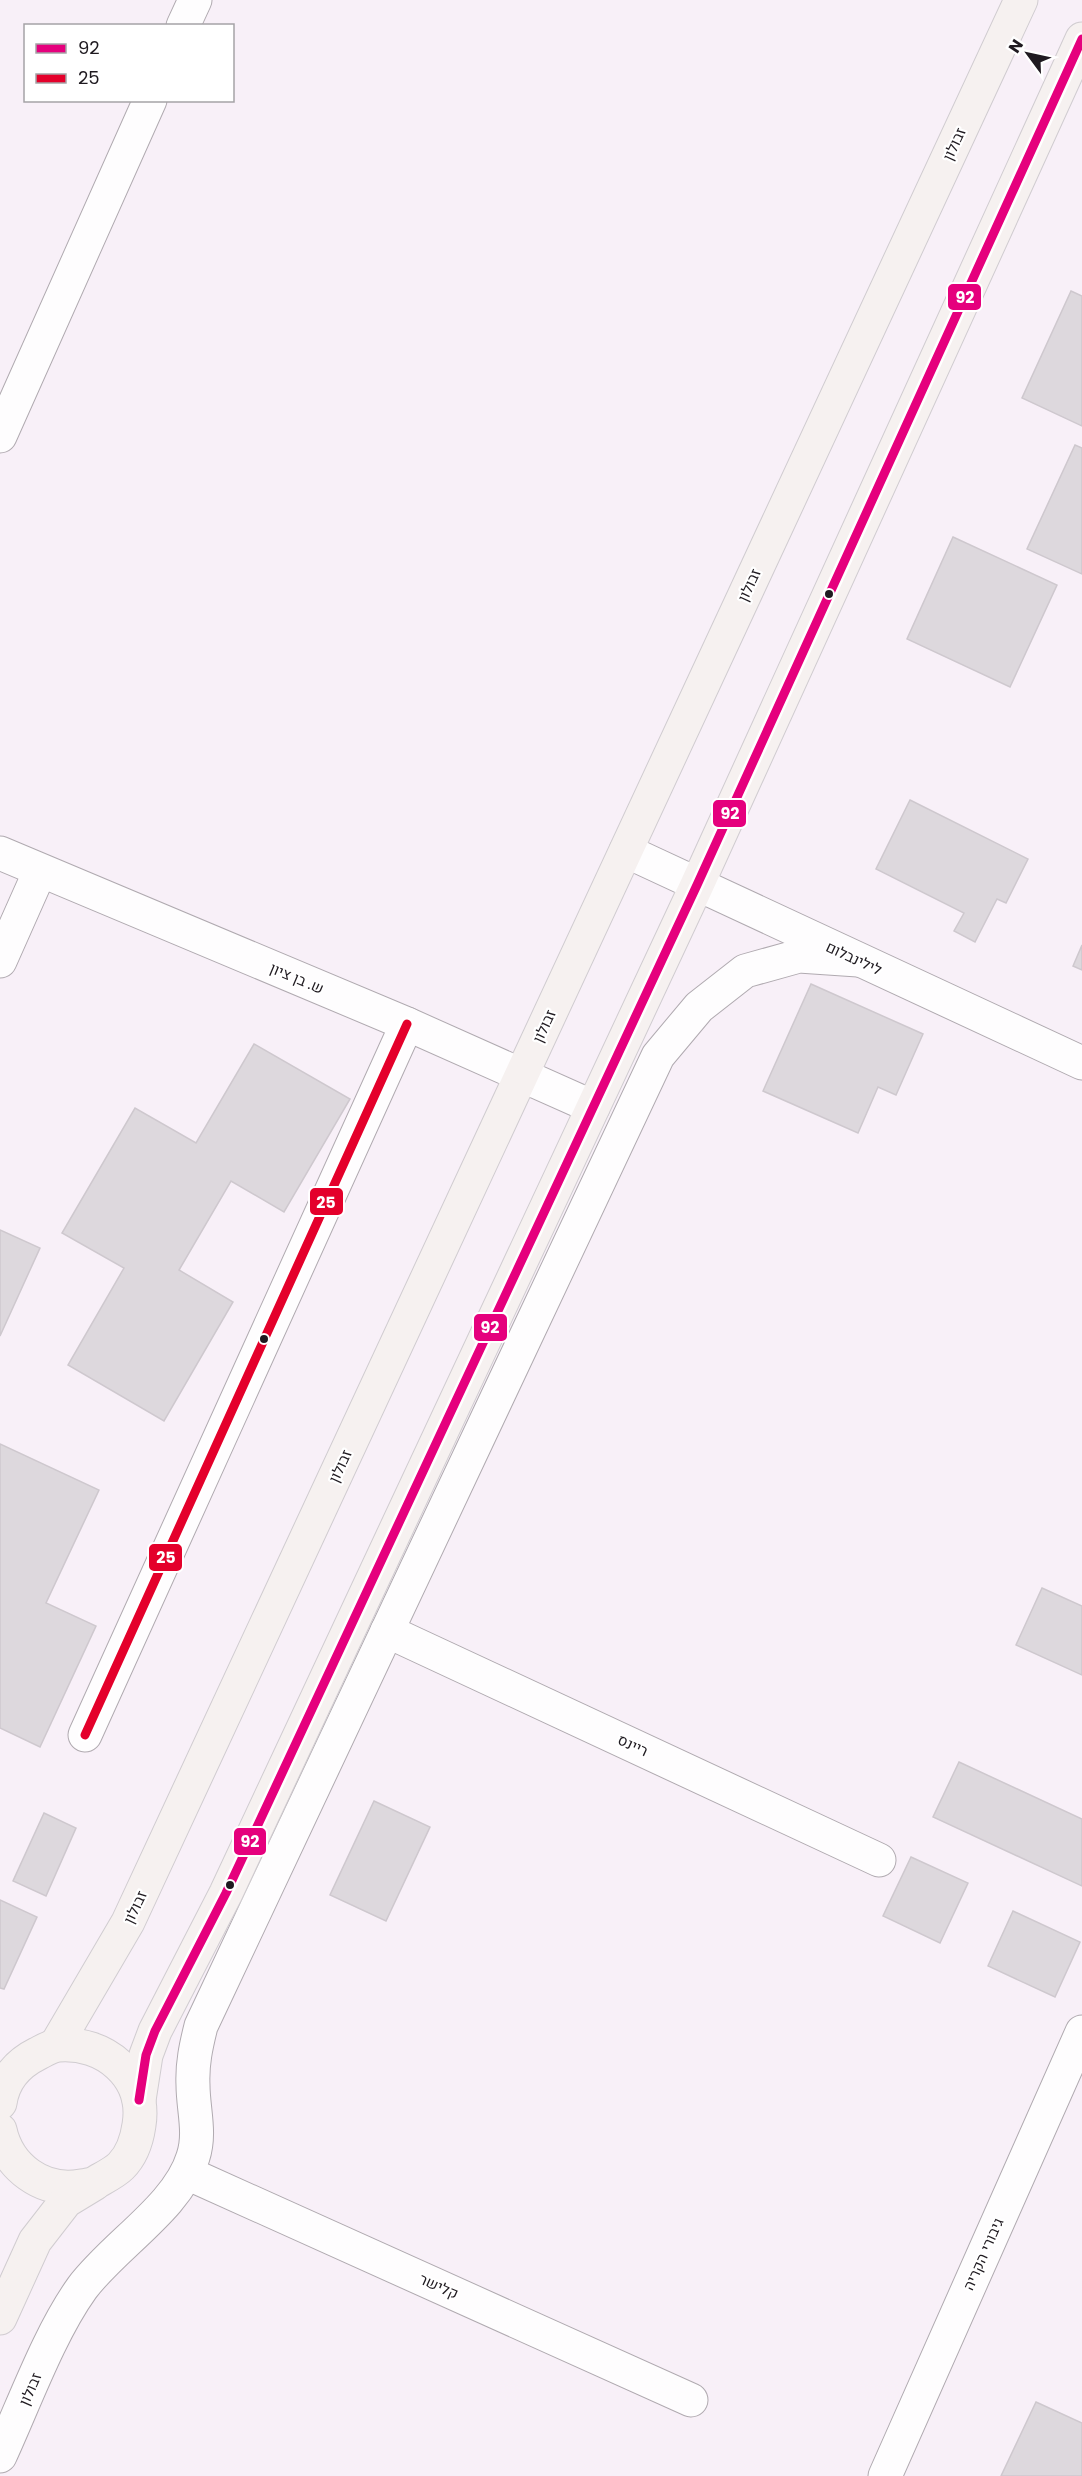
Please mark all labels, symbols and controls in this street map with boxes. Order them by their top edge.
legend [24,24,234,102]
north arrow [998,24,1058,84]
text: 92 [78,35,100,60]
text: N [1003,35,1029,57]
text: 25 [78,65,100,90]
street label: זבולון [937,124,971,164]
line badge: 92 [947,283,982,311]
text: 92 [956,286,974,309]
street label: זבולון [732,565,766,605]
unlabelled marker [823,588,835,600]
line badge: 92 [712,799,747,828]
text: 92 [721,802,739,825]
street label: לילינבלום [823,936,886,980]
street label: ש. בן ציון [267,957,327,999]
street label: זבולון [527,1006,561,1046]
line badge: 25 [309,1187,344,1216]
text: 25 [316,1191,336,1214]
line badge: 92 [473,1313,508,1342]
text: 92 [481,1316,499,1339]
unlabelled marker [258,1333,270,1345]
street label: זבולון [323,1446,357,1486]
line badge: 25 [148,1543,183,1572]
text: 25 [156,1546,176,1569]
street label: ריינס [614,1729,652,1761]
line badge: 92 [233,1827,267,1856]
text: 92 [241,1830,259,1853]
unlabelled marker [224,1879,236,1891]
street label: זבולון [118,1887,152,1927]
street label: גיבורי הקריה [958,2214,1008,2294]
street label: קלישר [416,2268,462,2304]
street label: זבולון [13,2369,47,2409]

